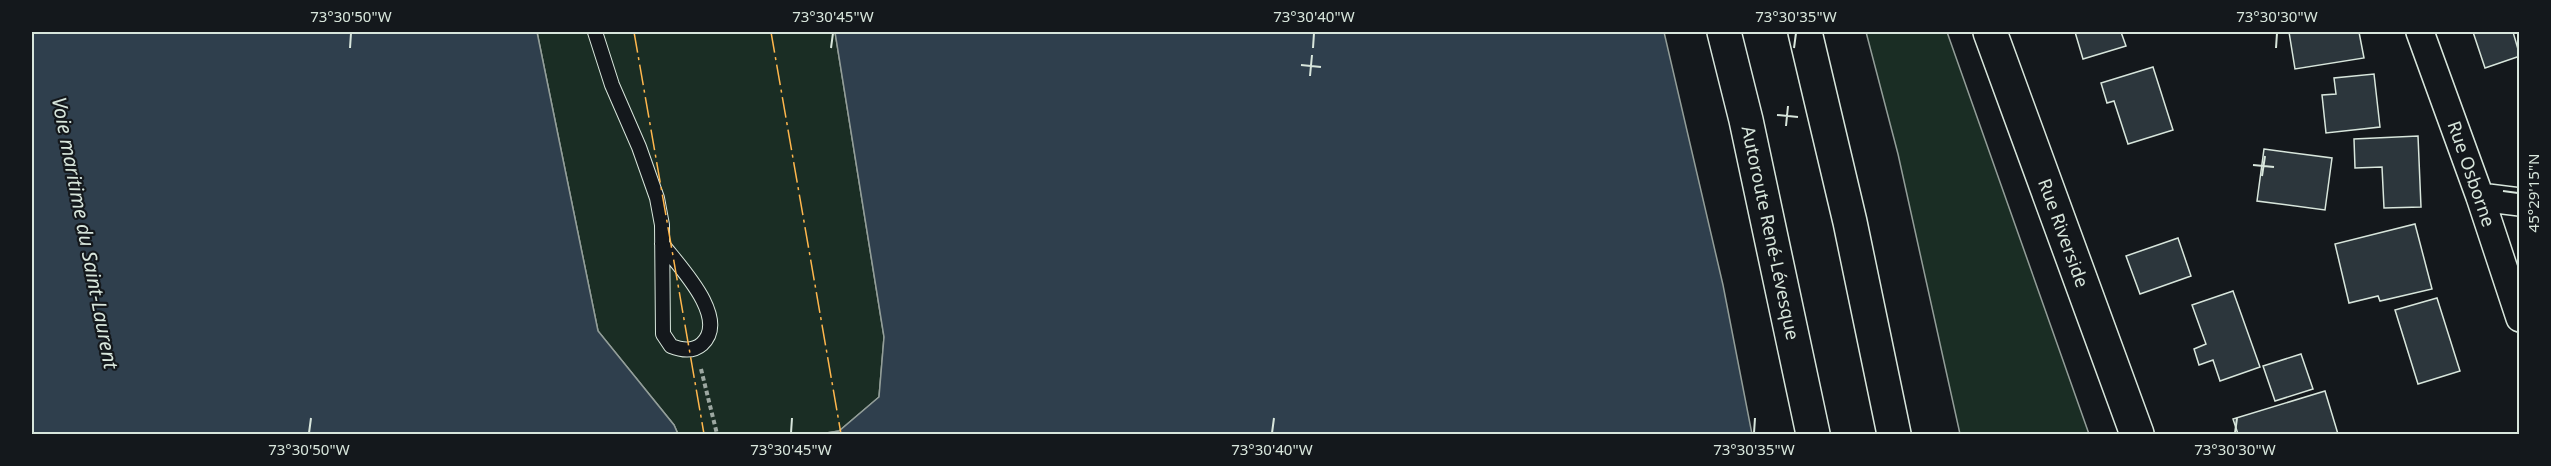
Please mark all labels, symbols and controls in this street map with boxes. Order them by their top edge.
text: 73°30'50"W [310,6,392,26]
text: 73°30'45"W [792,6,874,26]
text: 73°30'40"W [1273,6,1355,26]
text: 73°30'35"W [1755,6,1837,26]
text: 73°30'30"W [2236,6,2318,26]
water label: Voie maritime du Saint-Laurent [46,95,125,372]
street label: Rue Osborne [2443,118,2501,230]
street label: Autoroute René-Lévesque [1737,124,1805,342]
text: 45°29'15"N [2523,154,2543,232]
street label: Rue Riverside [2033,175,2095,290]
text: 73°30'50"W [268,439,350,459]
text: 73°30'45"W [750,439,832,459]
text: 73°30'40"W [1231,439,1313,459]
text: 73°30'35"W [1713,439,1795,459]
text: 73°30'30"W [2194,439,2276,459]

